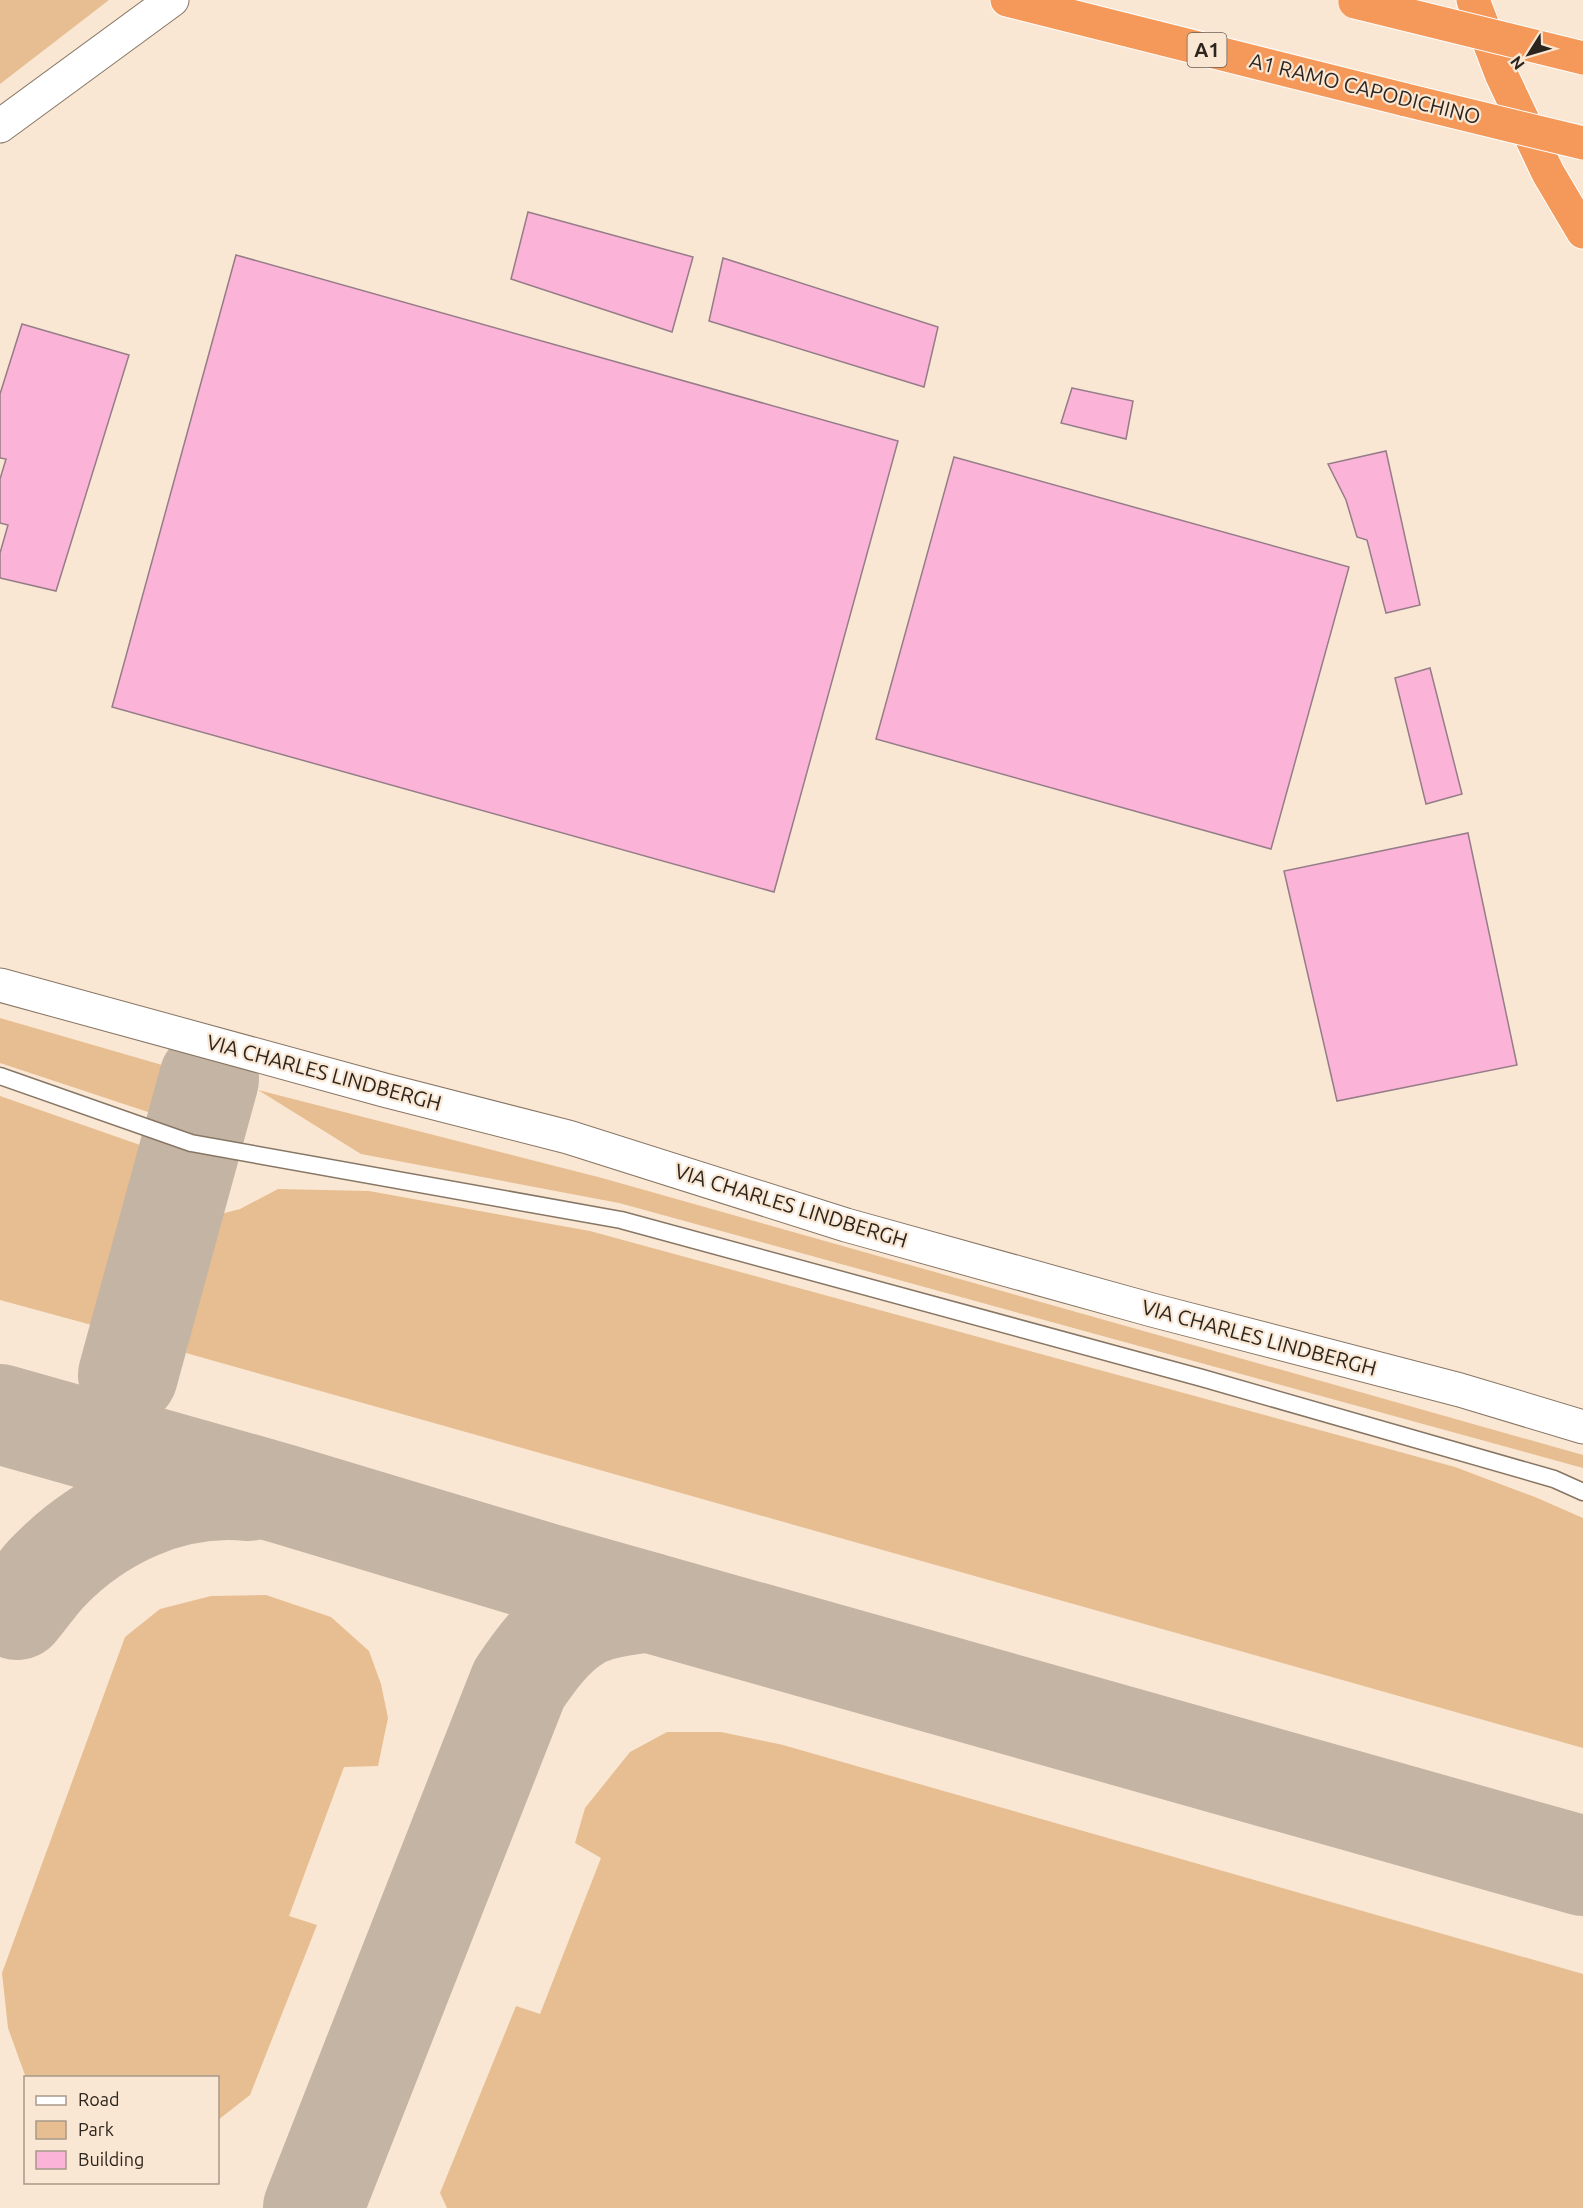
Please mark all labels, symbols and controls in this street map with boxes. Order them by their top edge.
north arrow [1499,24,1559,84]
road number: A1 [1188,33,1226,67]
street label: A1 RAMO CAPODICHINO [1247,48,1483,128]
text: N [1506,53,1528,73]
street label: VIA CHARLES LINDBERGH [204,1029,444,1115]
street label: VIA CHARLES LINDBERGH [672,1158,911,1252]
street label: VIA CHARLES LINDBERGH [1139,1294,1379,1380]
legend [24,2076,219,2184]
text: Road [78,2089,120,2109]
text: Park [78,2119,114,2139]
text: Building [78,2149,144,2169]

